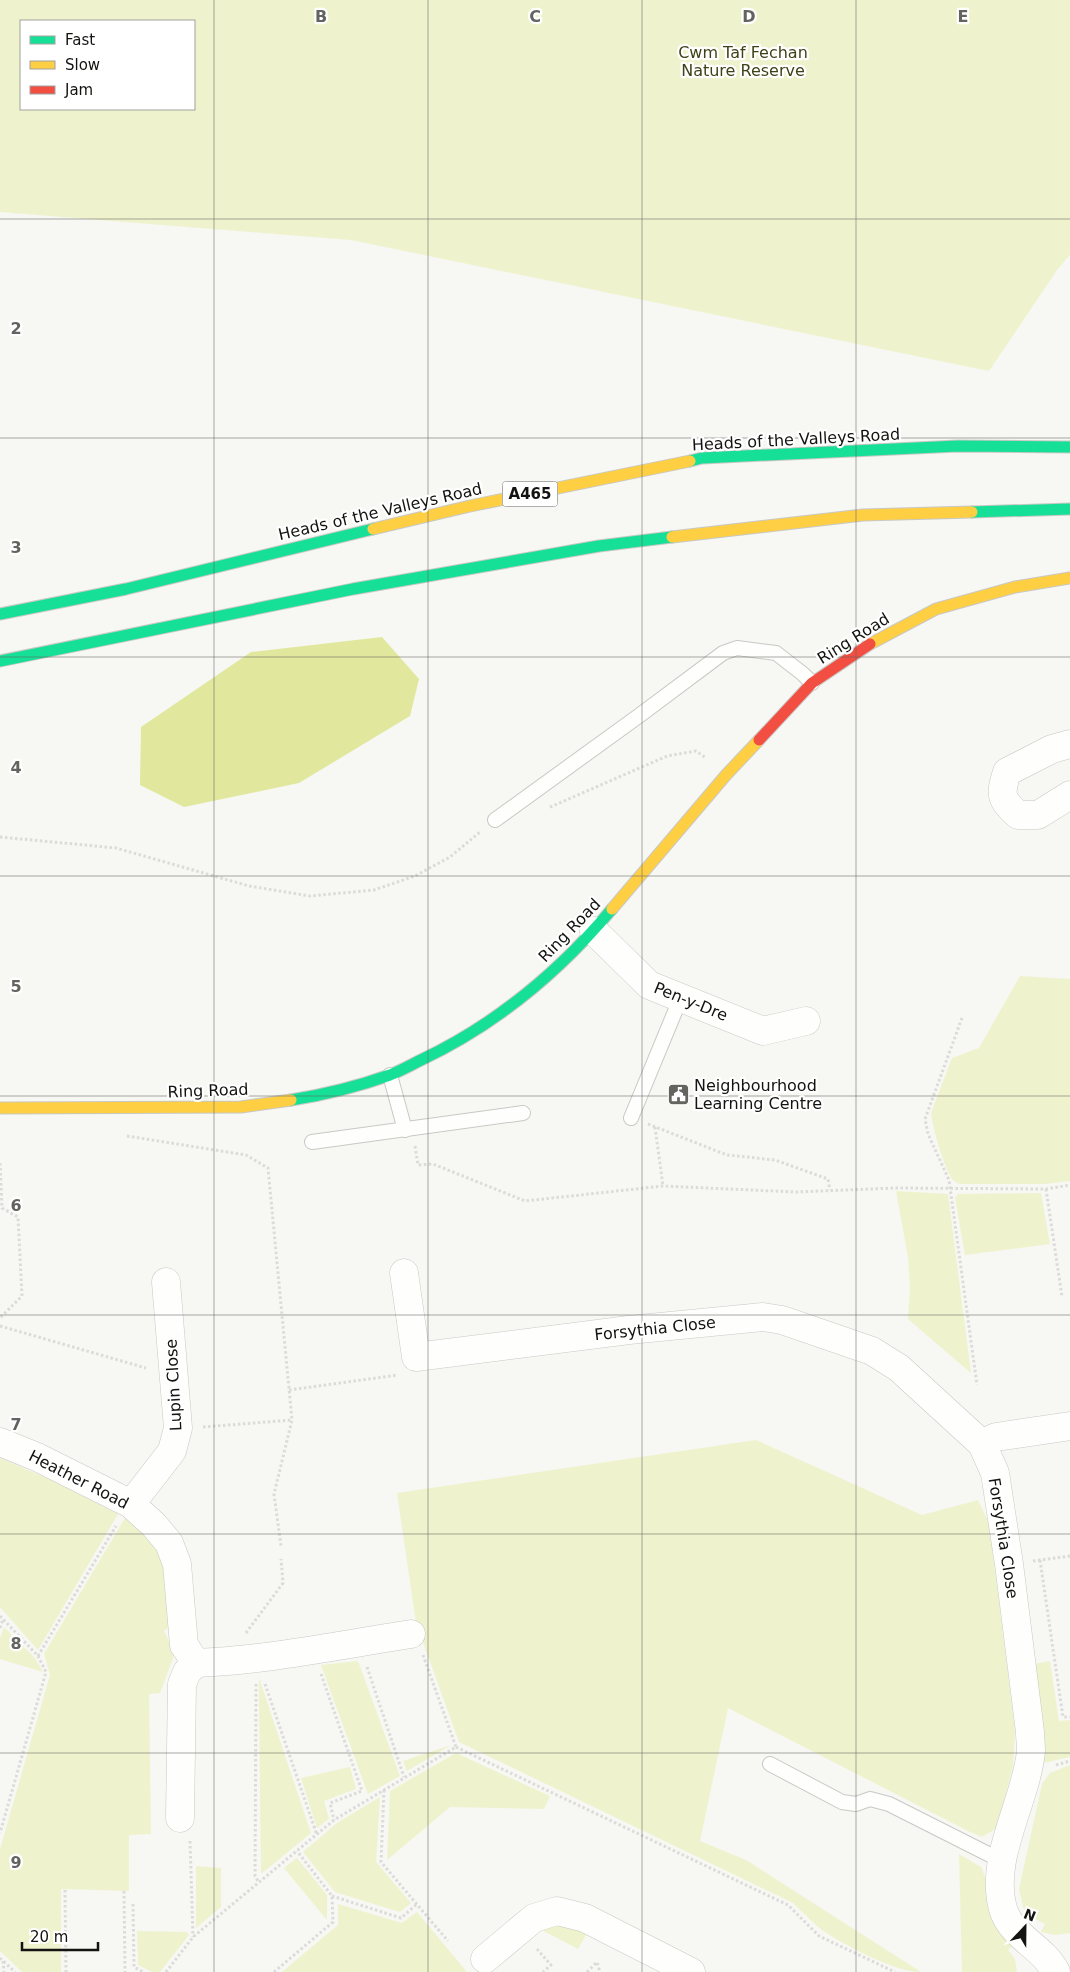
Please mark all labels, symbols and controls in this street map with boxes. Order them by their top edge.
text: B [315,7,327,26]
text: C [529,7,541,26]
text: D [742,7,756,26]
text: E [958,7,968,26]
legend [20,20,195,110]
text: Fast [65,31,95,49]
park label: Cwm Taf Fechan Nature Reserve [678,43,808,80]
text: Slow [65,56,100,74]
text: Jam [64,81,93,99]
text: 2 [10,319,22,338]
street label: Heads of the Valleys Road [691,425,901,454]
street label: Heads of the Valleys Road [276,479,484,544]
road number: A465 [502,482,558,506]
text: 3 [10,538,22,557]
street label: Ring Road [814,609,893,668]
text: 4 [10,758,22,777]
street label: Ring Road [534,895,604,966]
text: 5 [10,977,22,996]
street label: Pen-y-Dre [651,978,730,1025]
place label: Neighbourhood Learning Centre [694,1076,822,1113]
street label: Ring Road [167,1080,249,1101]
public building icon: Neighbourhood Learning Centre [666,1082,690,1106]
text: 6 [10,1196,22,1215]
street label: Forsythia Close [593,1313,717,1344]
street label: Lupin Close [162,1338,185,1432]
text: 7 [10,1415,22,1434]
street label: Heather Road [26,1446,132,1513]
street label: Forsythia Close [985,1476,1022,1600]
text: 8 [10,1634,22,1653]
text: 9 [10,1853,22,1872]
north arrow [1000,1902,1050,1952]
text: N [1021,1905,1038,1925]
scale bar [22,1920,99,1952]
text: 20 m [30,1928,68,1946]

